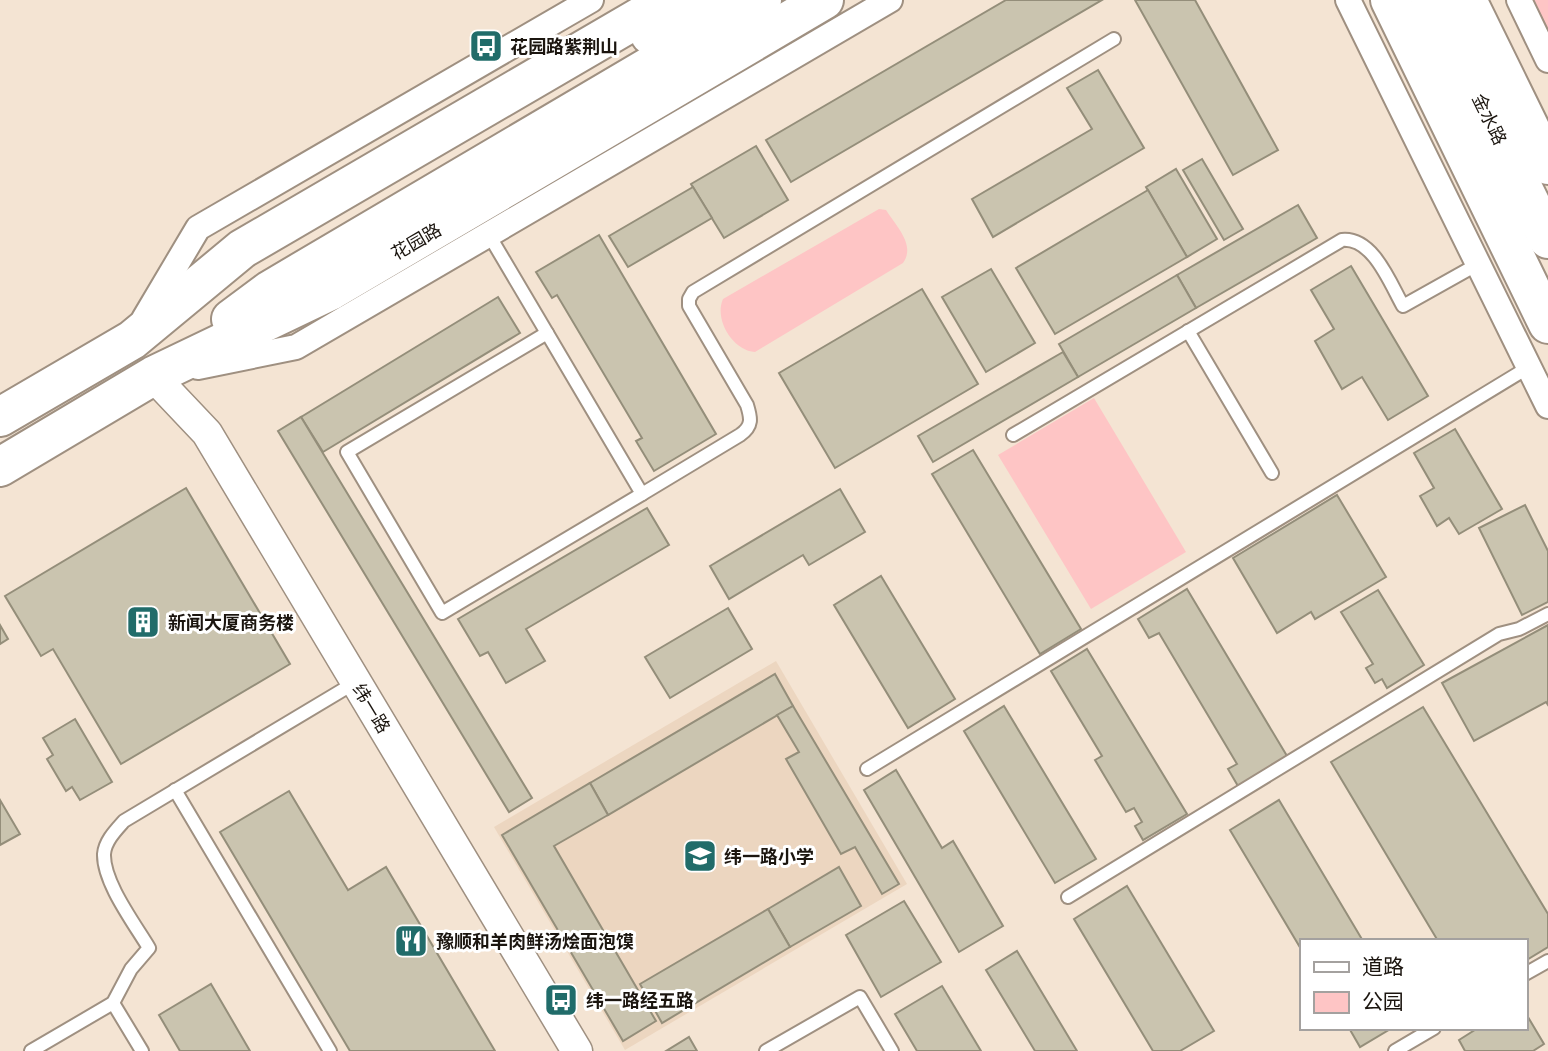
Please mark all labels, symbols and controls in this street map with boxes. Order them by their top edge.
bus stop icon: 花园路紫荆山 [467,27,505,65]
place label: 花园路紫荆山 [510,34,618,58]
street label: 金水路 [1467,89,1513,149]
street label: 花园路 [387,217,445,265]
building icon: 新闻大厦商务楼 [124,603,162,641]
place label: 新闻大厦商务楼 [168,610,294,634]
street label: 纬一路 [348,679,396,737]
school or university icon: 纬一路小学 [681,837,719,875]
place label: 纬一路小学 [724,844,814,868]
restaurant icon: 豫顺和羊肉鲜汤烩面泡馍 [392,922,430,960]
place label: 豫顺和羊肉鲜汤烩面泡馍 [436,929,634,953]
legend [1300,939,1527,1030]
text: 道路 [1362,952,1404,980]
bus stop icon: 纬一路经五路 [542,981,580,1019]
text: 公园 [1362,987,1404,1015]
place label: 纬一路经五路 [586,988,694,1012]

